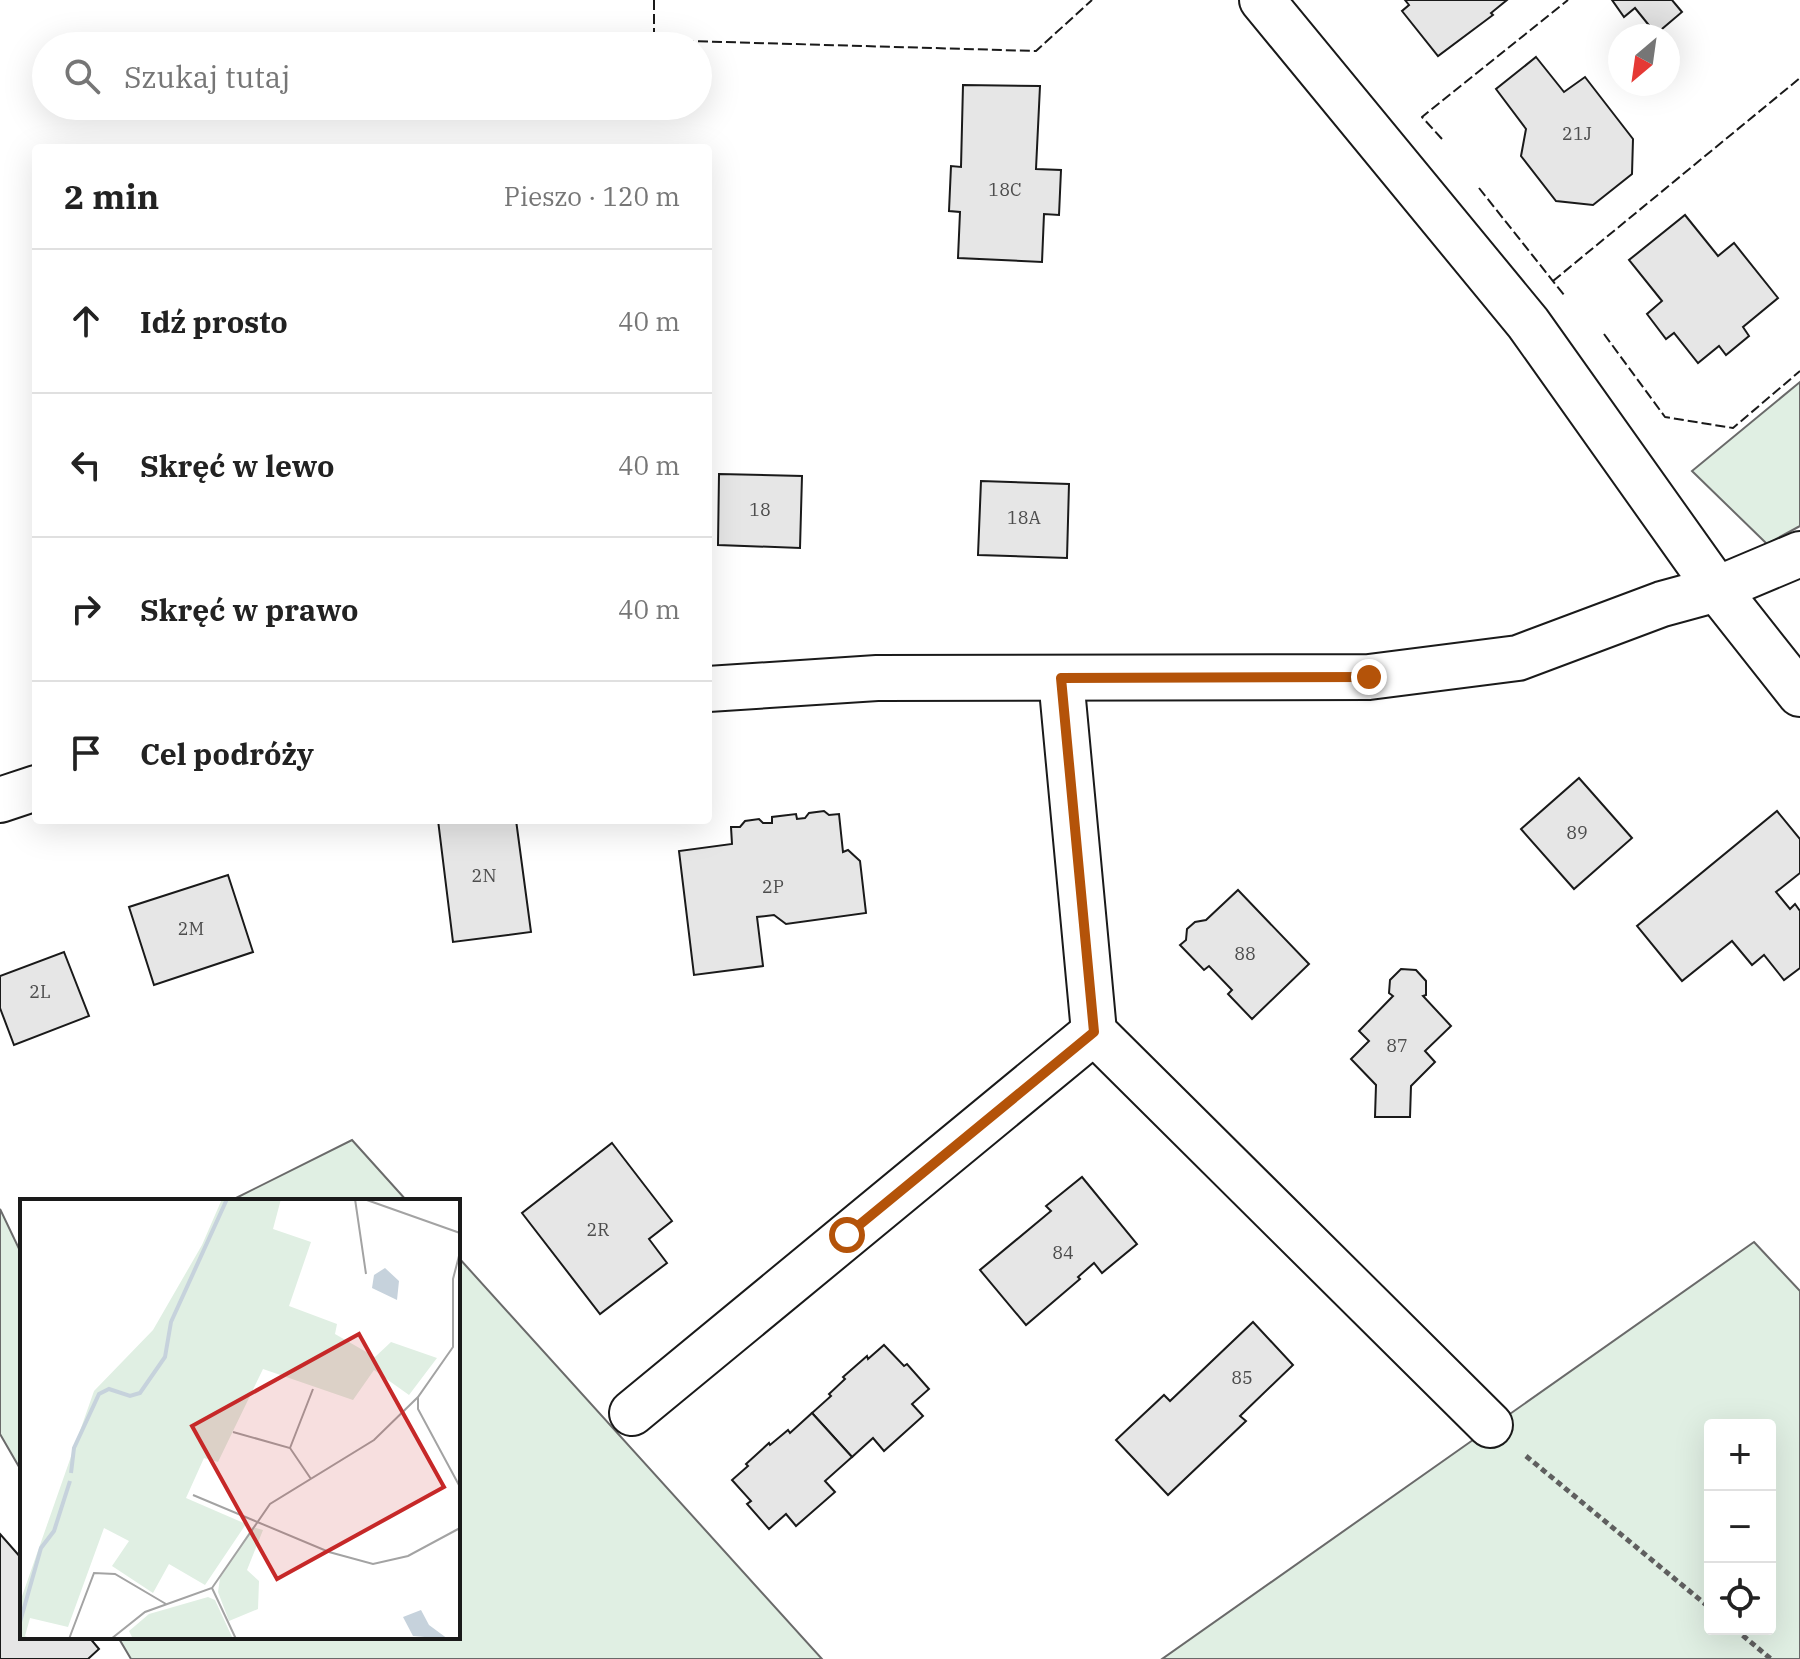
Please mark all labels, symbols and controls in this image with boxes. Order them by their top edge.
north arrow [1608,24,1680,96]
search box [32,32,712,120]
icon: search [60,54,104,98]
text: Szukaj tutaj [124,57,290,96]
house number: 21J [1562,122,1592,145]
text: 2 min [64,174,159,218]
house number: 18C [988,178,1022,201]
text: Pieszo · 120 m [504,179,680,213]
icon: ahead [64,299,108,343]
text: Idź prosto [140,302,288,341]
text: 40 m [618,304,680,338]
icon: left [64,443,108,487]
text: Skręć w lewo [140,446,334,485]
text: 40 m [618,448,680,482]
house number: 18 [749,498,771,521]
house number: 18A [1007,506,1042,529]
icon: right [64,587,108,631]
text: Skręć w prawo [140,590,359,629]
text: 40 m [618,592,680,626]
route end [1351,659,1387,695]
icon: arrive [64,731,108,775]
text: Cel podróży [140,734,314,773]
house number: 89 [1566,821,1588,844]
house number: 2N [472,864,496,887]
house number: 2P [762,875,784,898]
house number: 2M [178,917,204,940]
house number: 88 [1234,942,1256,965]
house number: 2L [29,980,51,1003]
house number: 87 [1386,1034,1408,1057]
inset map [20,1199,460,1639]
route start [829,1217,865,1253]
house number: 2R [587,1218,609,1241]
house number: 84 [1052,1241,1074,1264]
house number: 85 [1231,1366,1253,1389]
map controls [1704,1419,1776,1635]
button: + [1704,1419,1776,1491]
button: − [1704,1491,1776,1563]
button: locate [1704,1563,1776,1635]

